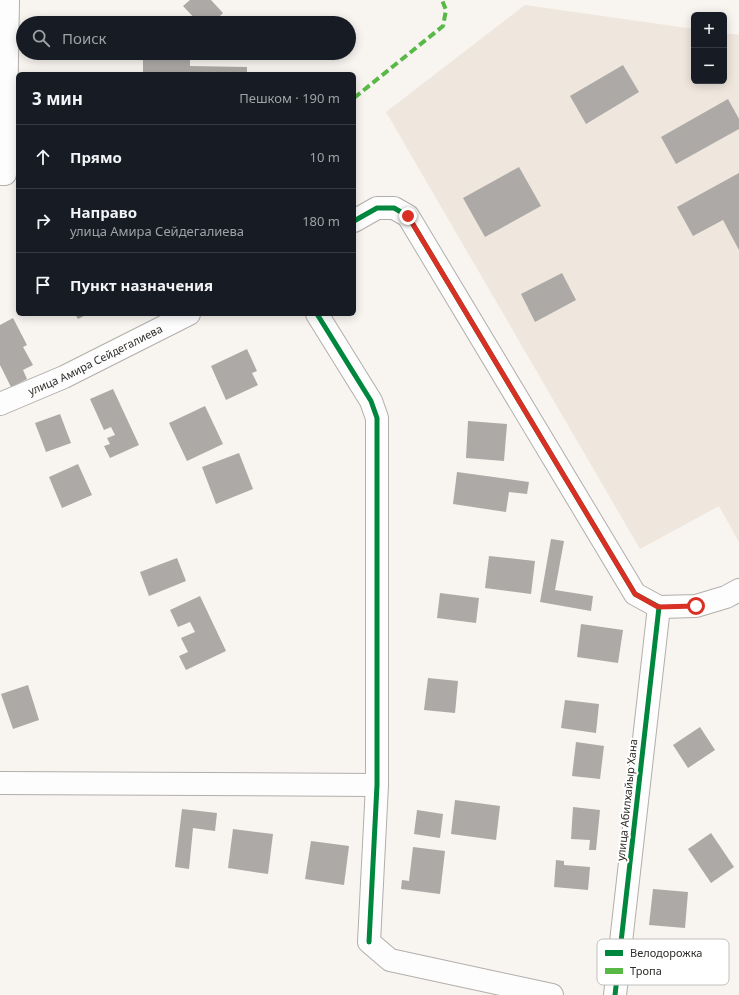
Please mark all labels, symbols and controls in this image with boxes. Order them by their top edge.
map controls [691,12,727,84]
button: + [691,12,727,48]
search box [16,16,356,60]
icon: search [30,27,52,49]
text: Поиск [62,28,107,48]
button: − [691,48,727,84]
text: 3 мин [32,87,83,110]
text: Пешком · 190 m [239,89,340,107]
icon: ahead [32,146,54,168]
text: Прямо [70,147,122,167]
text: 10 m [310,148,340,166]
text: Направо [70,202,137,222]
route end [399,207,417,225]
icon: right [32,210,54,232]
text: 180 m [302,212,340,230]
text: улица Амира Сейдегалиева [70,222,244,240]
icon: arrive [32,274,54,296]
text: Пункт назначения [70,275,213,295]
street label: улица Амира Сейдегалиева [26,321,165,398]
route start [687,597,705,615]
street label: улица Абилхайыр Хана [613,738,640,862]
legend [597,939,729,985]
text: Велодорожка [630,945,702,960]
text: Тропа [630,963,662,978]

